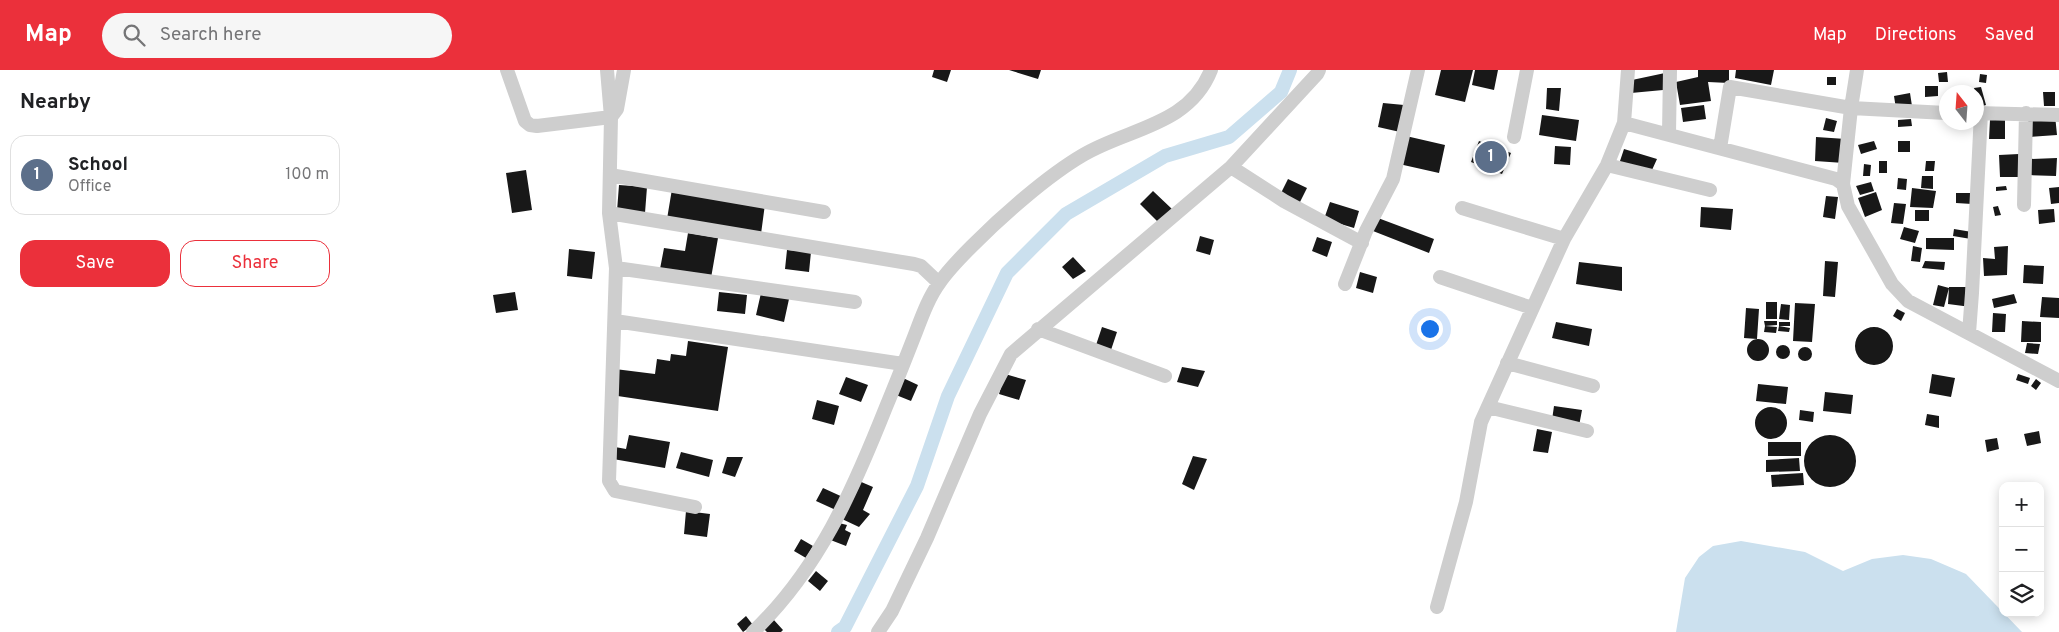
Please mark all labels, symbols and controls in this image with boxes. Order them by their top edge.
search box [102,13,452,58]
text: Map [25,20,72,50]
icon: search [120,21,148,49]
text: Search here [160,23,261,47]
text: Map [1813,24,1847,47]
text: Directions [1875,24,1957,47]
text: Saved [1985,24,2034,47]
north arrow [1939,85,1984,130]
text: Nearby [20,89,91,116]
pin: 1 [1475,138,1507,176]
text: School [68,153,128,177]
text: 1 [34,165,40,185]
text: 100 m [285,165,329,185]
text: Office [68,177,111,197]
button: Save [20,240,170,287]
button: Share [180,240,330,287]
your location [1417,316,1443,342]
map controls [1999,482,2044,617]
button: + [1999,482,2044,527]
button: − [1999,527,2044,572]
button: layers [1999,572,2044,617]

